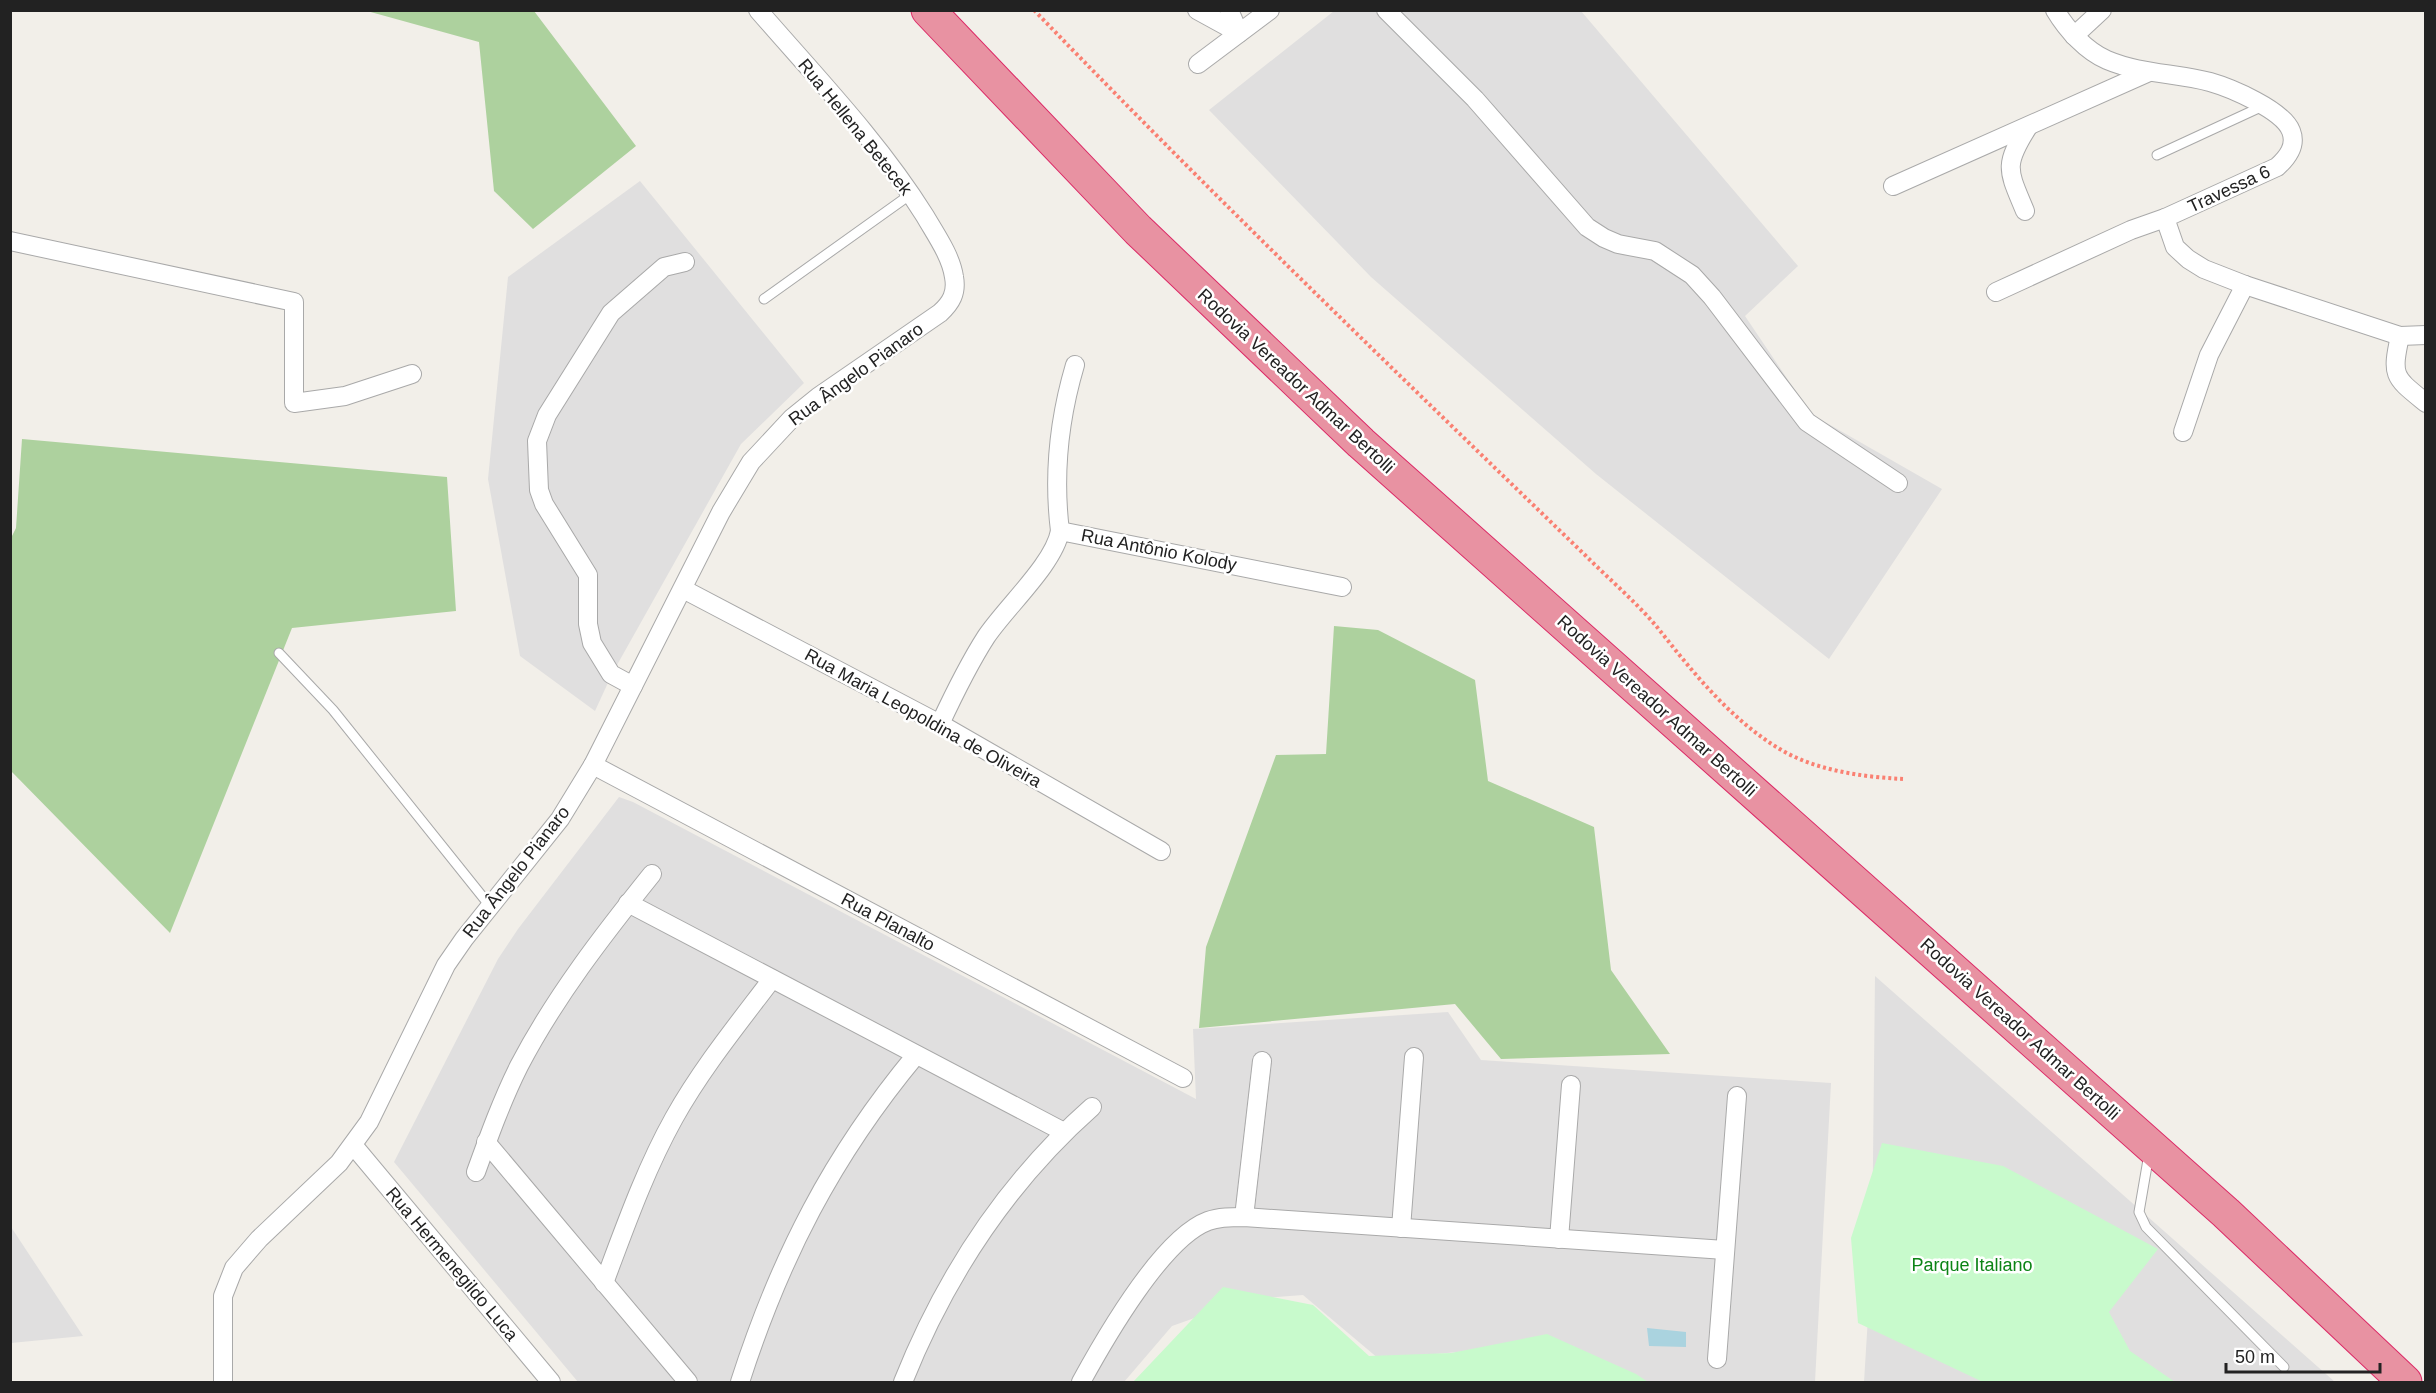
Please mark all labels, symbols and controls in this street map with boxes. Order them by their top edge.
street label: Rua Hellena Betecek [794,55,917,200]
street label: Travessa 6 [2185,161,2273,217]
street label: Rodovia Vereador Admar Bertolli [1194,285,1398,477]
street label: Rua Ângelo Pianaro [785,319,927,429]
street label: Rua Antônio Kolody [1079,525,1239,575]
street label: Rodovia Vereador Admar Bertolli [1553,611,1761,801]
street label: Rua Maria Leopoldina de Oliveira [801,644,1046,792]
street label: Rua Ângelo Pianaro [459,802,573,942]
street label: Rua Planalto [838,889,938,955]
street label: Rodovia Vereador Admar Bertolli [1916,934,2124,1124]
street label: Rua Hermenegildo Luca [382,1183,523,1346]
park label: Parque Italiano [1911,1255,2033,1275]
scale bar [2226,1336,2380,1374]
text: 50 m [2235,1347,2275,1367]

